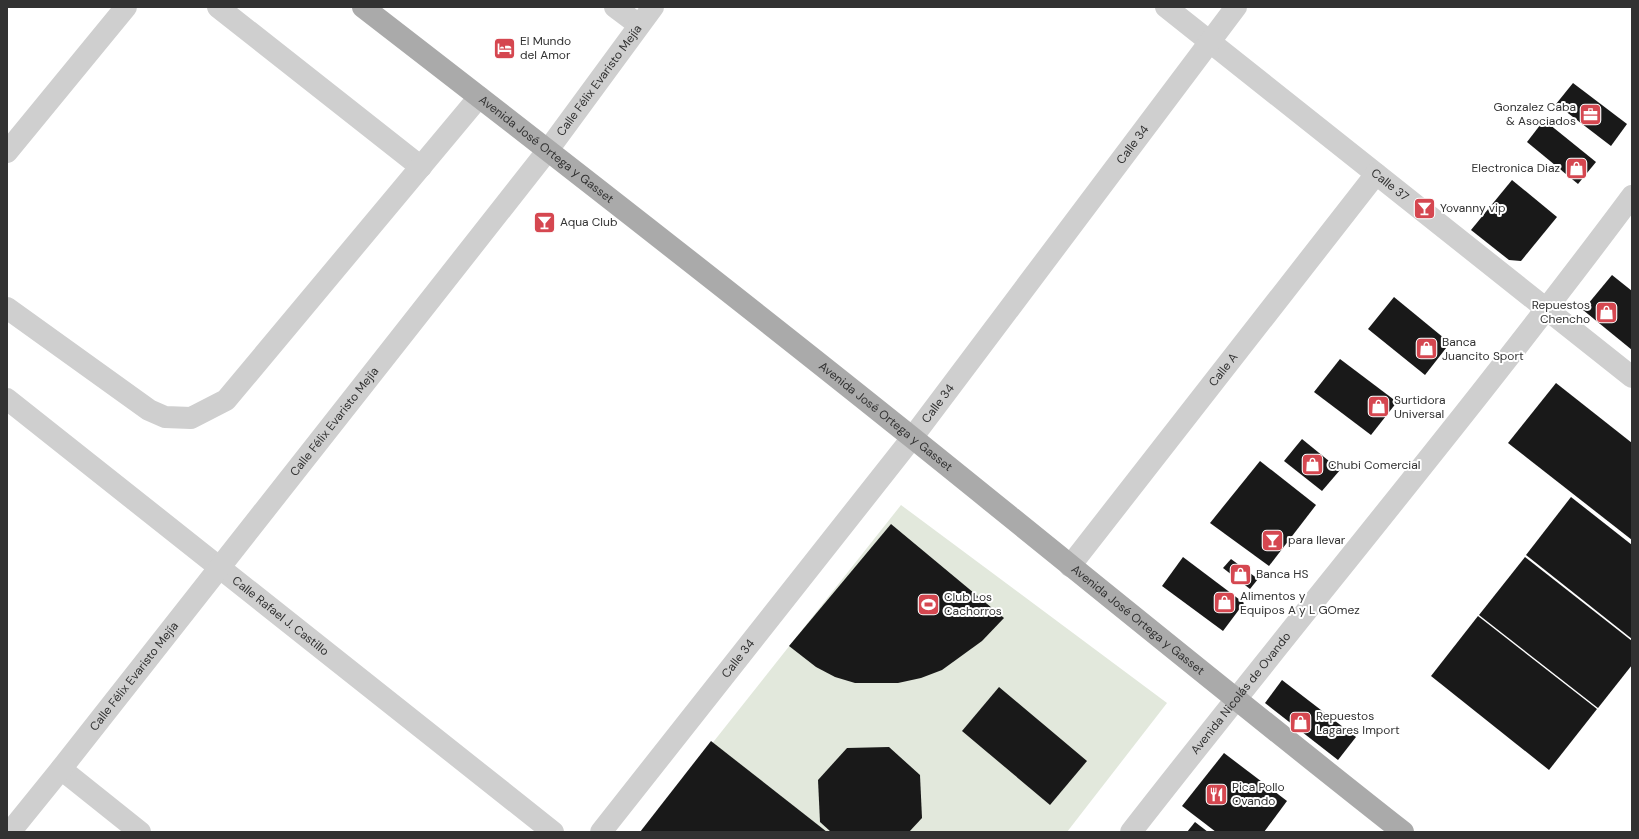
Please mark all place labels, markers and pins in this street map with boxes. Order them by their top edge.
place label: El Mundo del Amor [520,33,571,63]
hotel icon: El Mundo del Amor [491,35,517,61]
place label: Gonzalez Caba & Asociados [1494,99,1576,129]
office icon: Gonzalez Caba & Asociados [1578,101,1604,127]
shop icon: Electronica Diaz [1563,155,1589,181]
place label: Electronica Diaz [1471,160,1560,176]
bar icon: Yovanny vip [1411,195,1437,221]
place label: Yovanny vip [1440,200,1505,216]
bar icon: Aqua Club [532,209,558,235]
place label: Aqua Club [560,214,617,230]
place label: Repuestos Chencho [1532,297,1590,327]
shop icon: Repuestos Chencho [1593,299,1619,325]
place label: Banca Juancito Sport [1442,334,1524,364]
shop icon: Banca Juancito Sport [1414,336,1440,362]
place label: Surtidora Universal [1394,392,1445,422]
shop icon: Surtidora Universal [1366,394,1392,420]
shop icon: Chubi Comercial [1299,452,1325,478]
place label: Chubi Comercial [1328,457,1420,473]
bar icon: para llevar [1259,527,1285,553]
place label: para llevar [1288,532,1346,548]
shop icon: Banca HS [1227,561,1253,587]
place label: Banca HS [1256,566,1308,582]
place label: Alimentos y Equipos A y L GOmez [1240,588,1360,618]
place label: Club Los Cachorros [944,589,1002,619]
shop icon: Alimentos y Equipos A y L GOmez [1212,590,1238,616]
sports icon: Club Los Cachorros [915,591,941,617]
place label: Repuestos Lagares Import [1316,708,1400,738]
shop icon: Repuestos Lagares Import [1287,710,1313,736]
place label: Pica Pollo Ovando [1232,779,1285,809]
restaurant icon: Pica Pollo Ovando [1204,781,1230,807]

